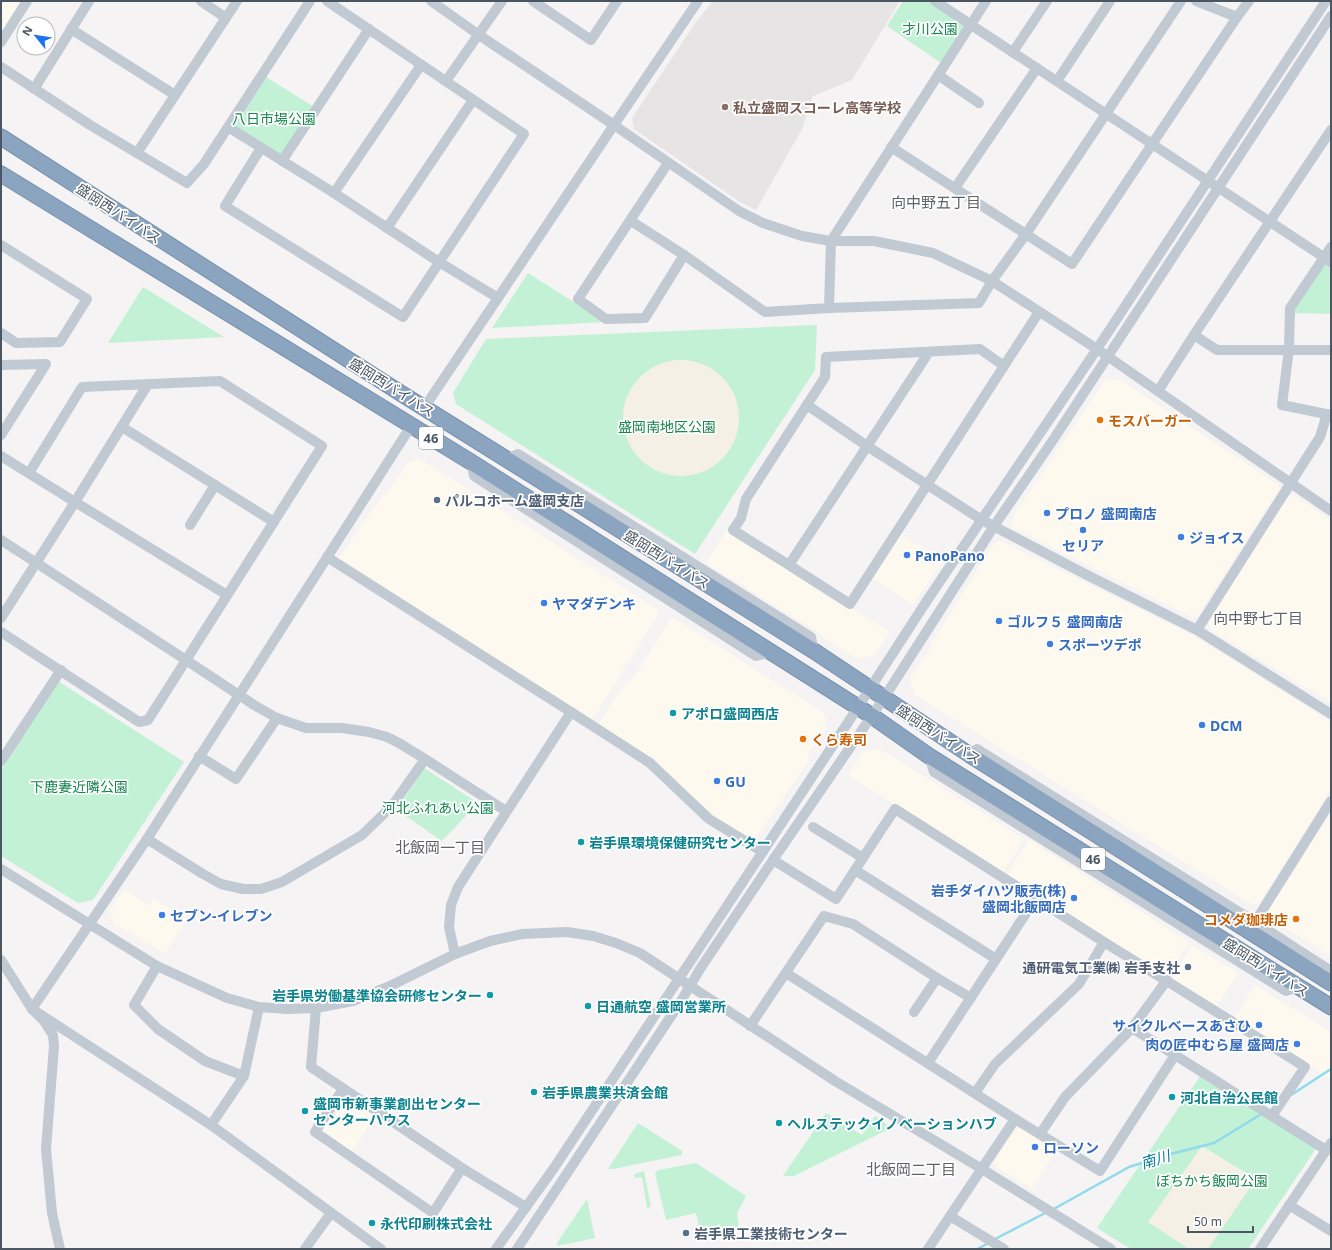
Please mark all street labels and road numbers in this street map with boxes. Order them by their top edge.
street label: 盛岡西バイパス [73,178,165,248]
street label: 盛岡西バイパス [346,353,438,421]
road number: 46 [419,427,443,449]
street label: 盛岡西バイパス [621,525,713,593]
street label: 盛岡西バイパス [893,699,985,769]
road number: 46 [1081,848,1105,870]
street label: 盛岡西バイパス [1220,933,1312,1001]

